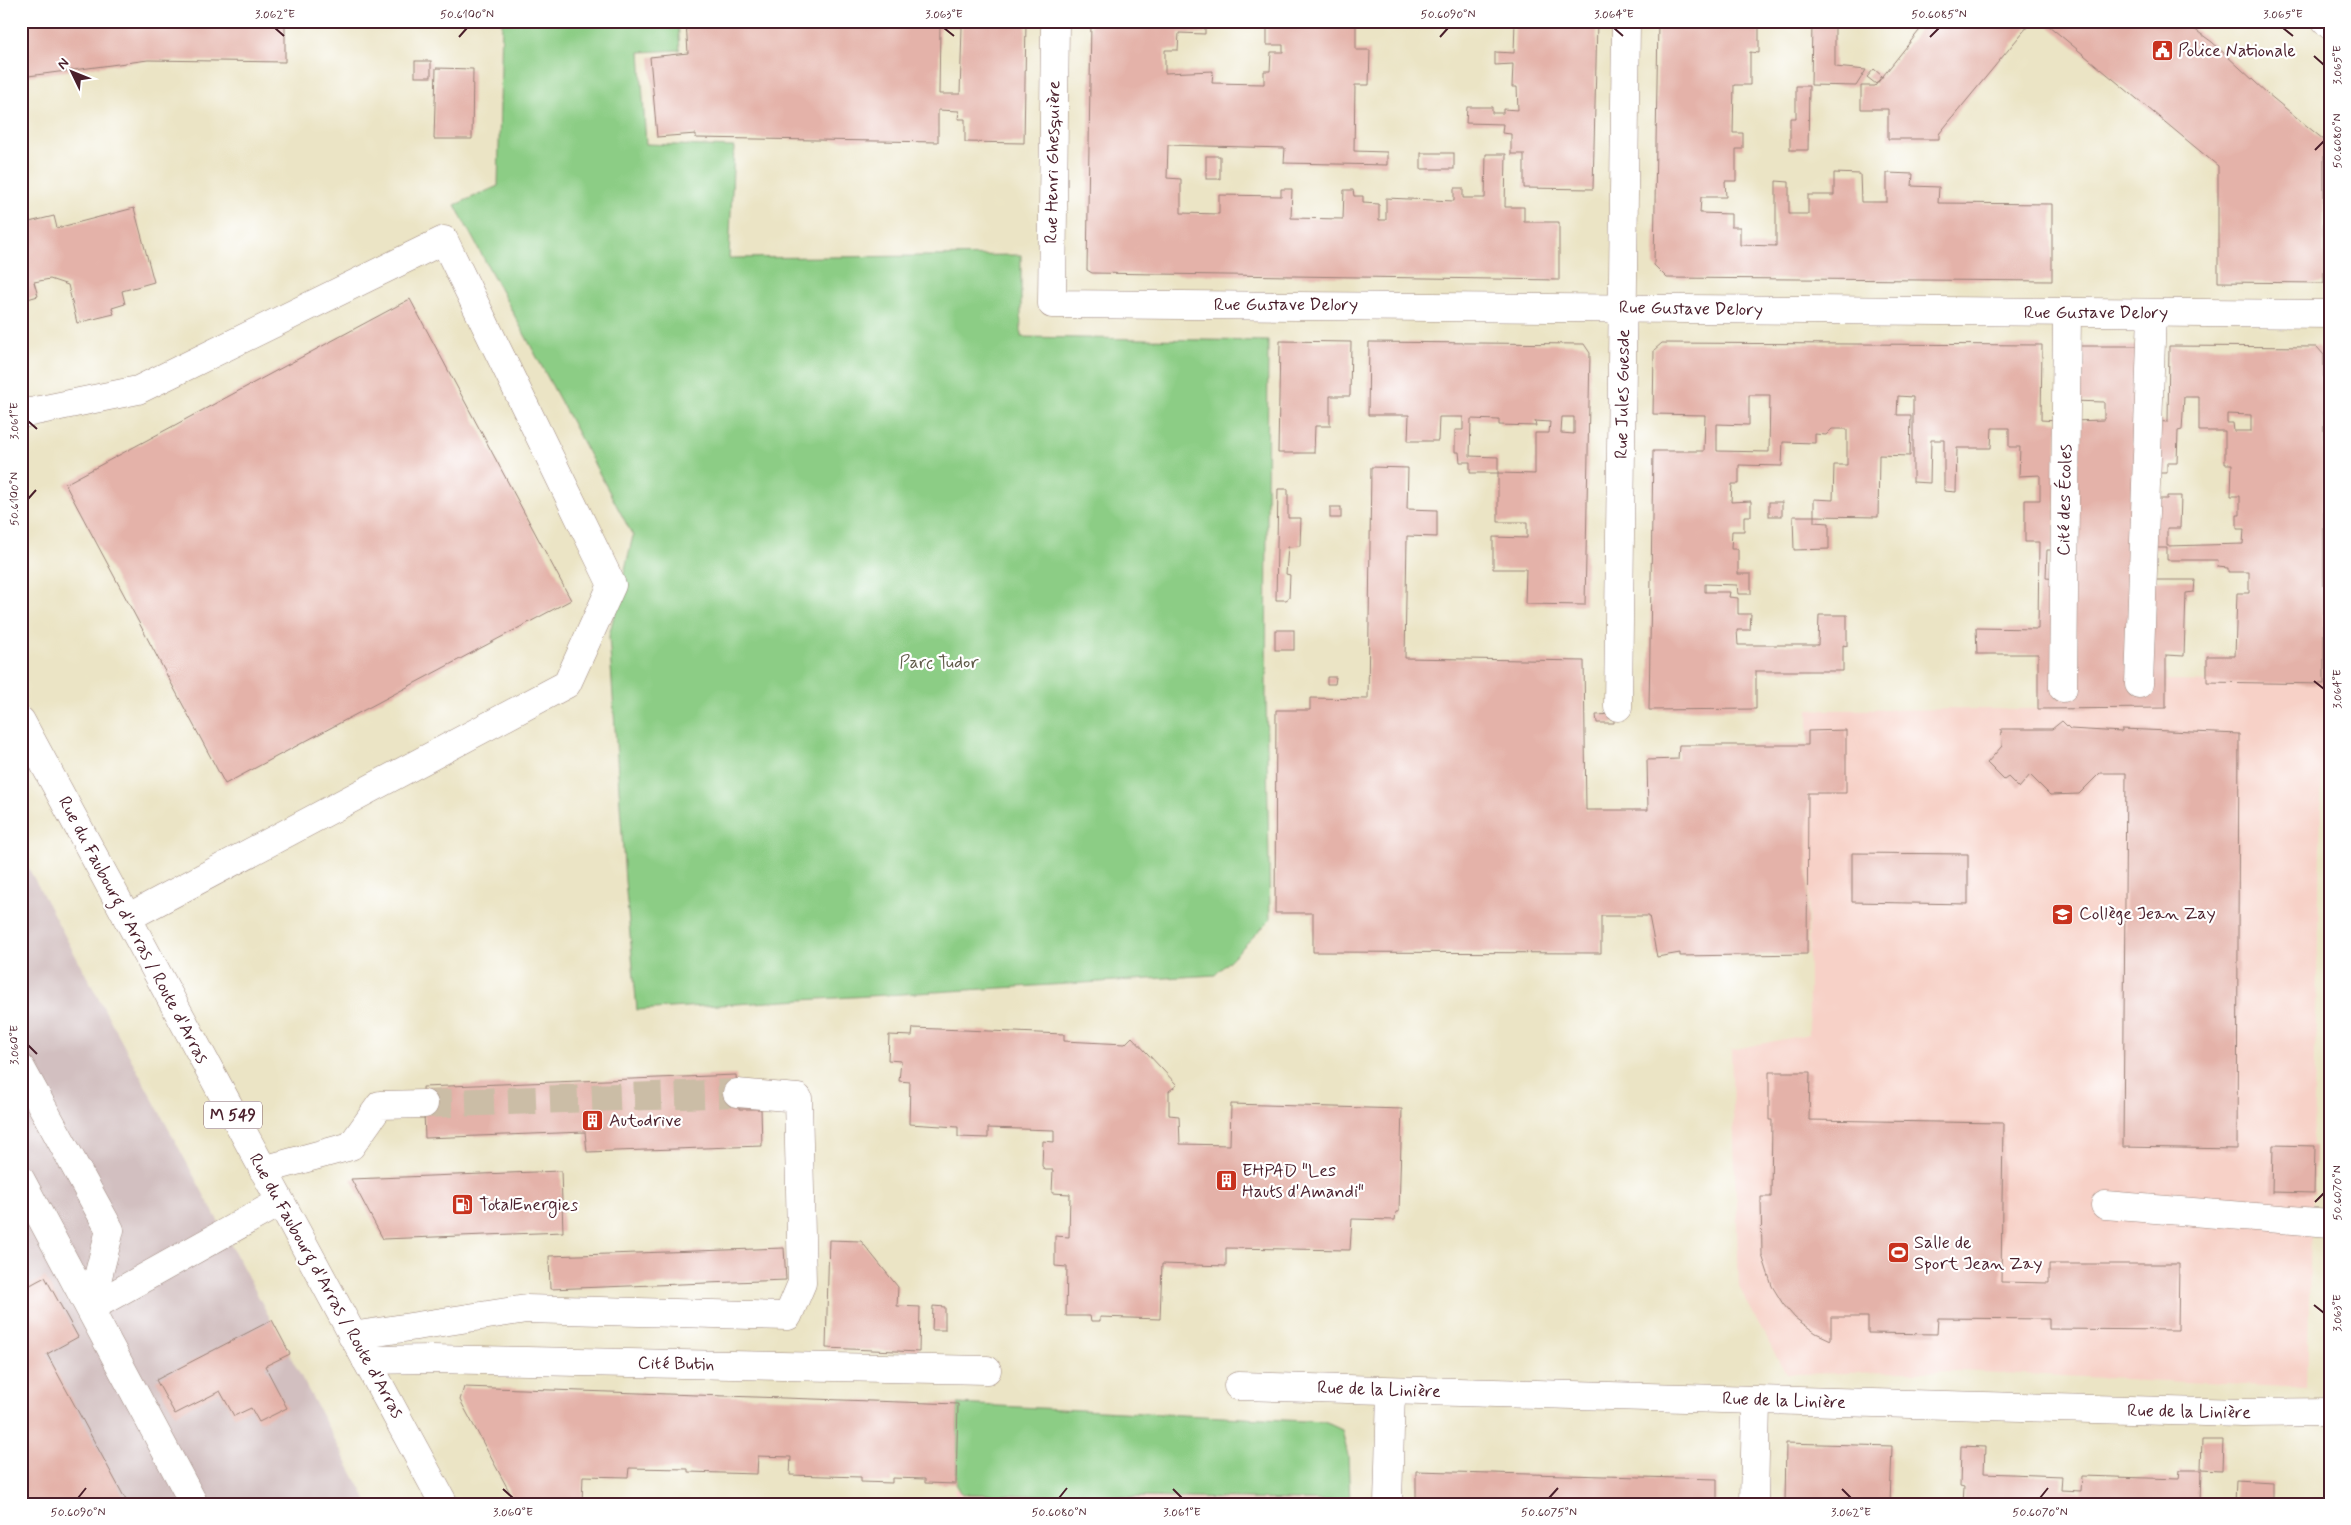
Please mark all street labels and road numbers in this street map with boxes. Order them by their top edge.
street label: Rue Henri Ghesquière [1040,80,1066,244]
street label: Rue Gustave Delory [1214,293,1358,317]
street label: Rue Gustave Delory [1619,296,1763,322]
street label: Rue Gustave Delory [2024,301,2168,325]
street label: Rue Jules Guesde [1610,329,1636,459]
street label: Cité des Écoles [2052,444,2078,556]
street label: Rue du Faubourg d'Arras / Route d'Arras [50,792,214,1069]
road number: M 549 [204,1102,262,1128]
street label: Rue du Faubourg d'Arras / Route d'Arras [241,1149,409,1424]
street label: Cité Butin [637,1351,715,1377]
street label: Rue de la Linière [1317,1376,1441,1404]
street label: Rue de la Linière [1722,1387,1846,1415]
street label: Rue de la Linière [2127,1399,2251,1425]

